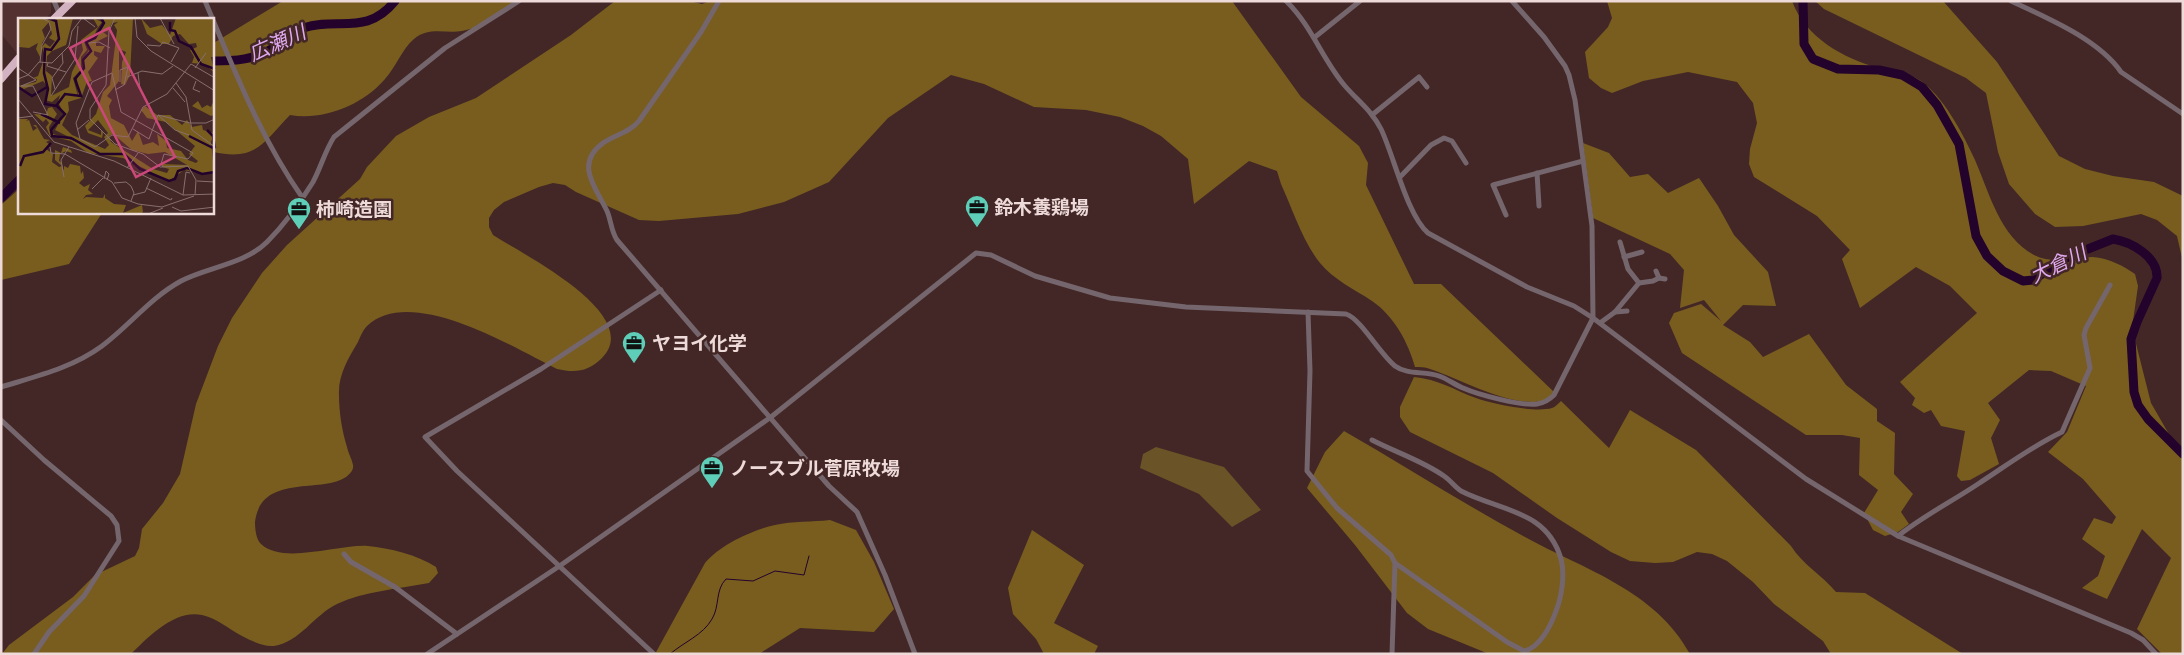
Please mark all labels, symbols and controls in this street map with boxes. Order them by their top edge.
inset map [18,18,214,214]
water label: 広瀬川 [246,21,311,65]
office icon: 鈴木養鶏場 [964,194,990,228]
office icon: 柿崎造園 [286,196,312,230]
place label: 鈴木養鶏場 [994,197,1089,218]
place label: 柿崎造園 [316,200,392,220]
water label: 大倉川 [2027,241,2092,287]
office icon: ヤヨイ化学 [621,330,647,364]
place label: ヤヨイ化学 [652,333,747,354]
office icon: ノースブル菅原牧場 [699,455,725,489]
place label: ノースブル菅原牧場 [730,458,900,479]

